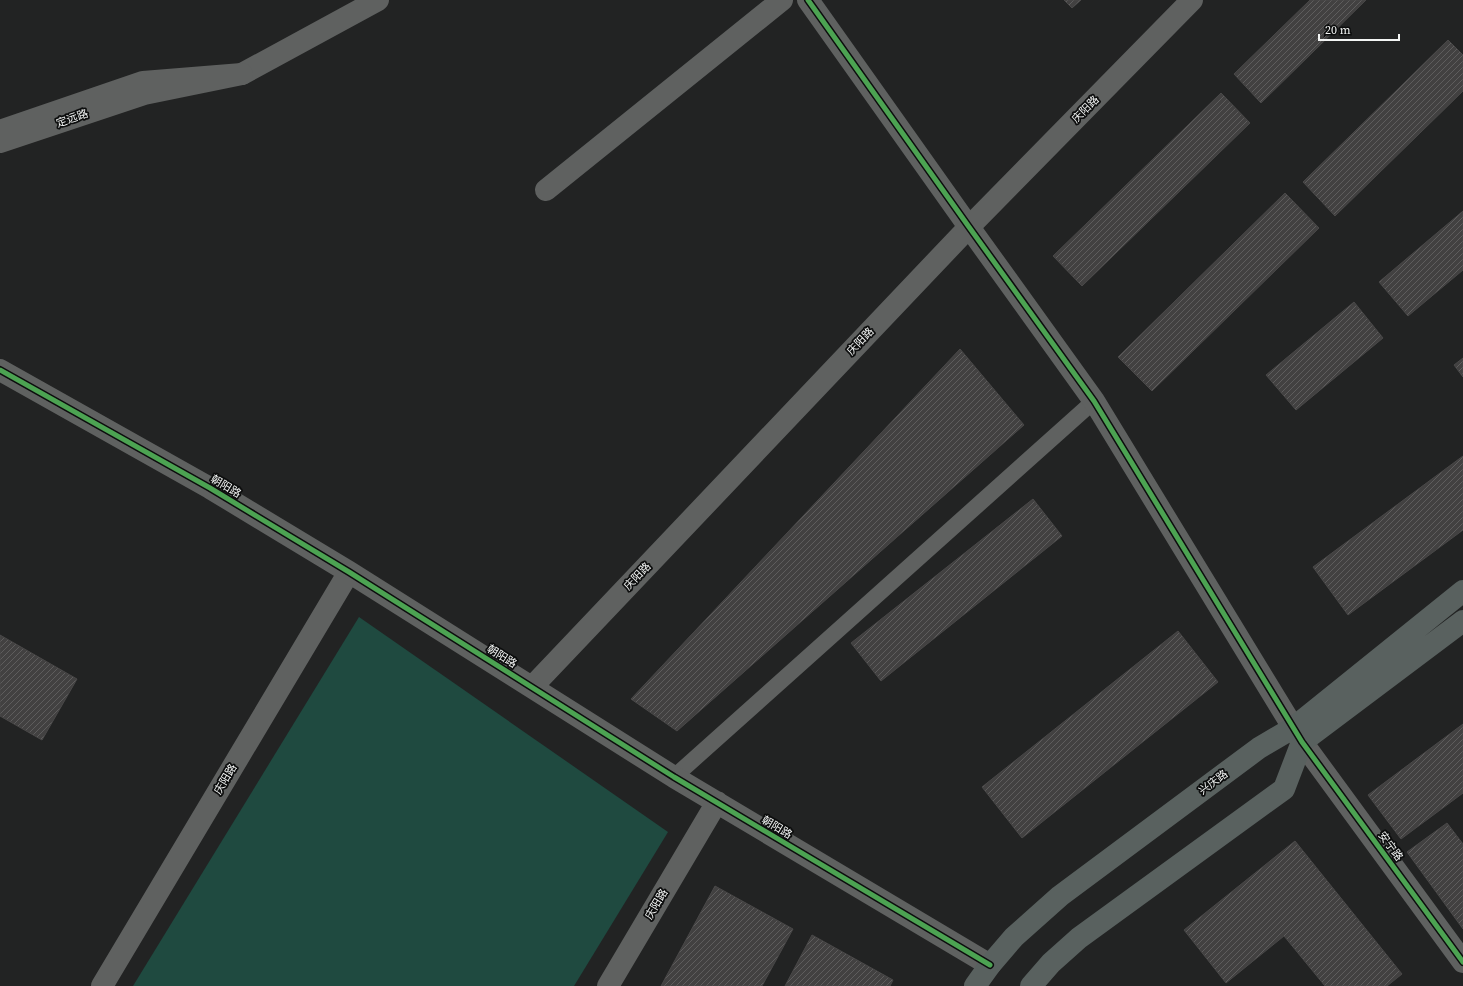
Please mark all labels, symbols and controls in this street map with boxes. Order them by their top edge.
scale bar [1319,16,1399,42]
text: 20 m [1325,22,1351,38]
street label: 庆阳路 [1068,92,1102,126]
street label: 定远路 [54,106,90,131]
street label: 庆阳路 [844,324,877,358]
street label: 朝阳路 [208,472,244,501]
street label: 庆阳路 [621,559,654,593]
street label: 朝阳路 [484,641,520,672]
street label: 庆阳路 [211,761,240,797]
street label: 兴庆路 [1196,766,1231,798]
street label: 朝阳路 [759,813,795,842]
street label: 安宁路 [1375,829,1406,864]
street label: 庆阳路 [642,886,671,922]

